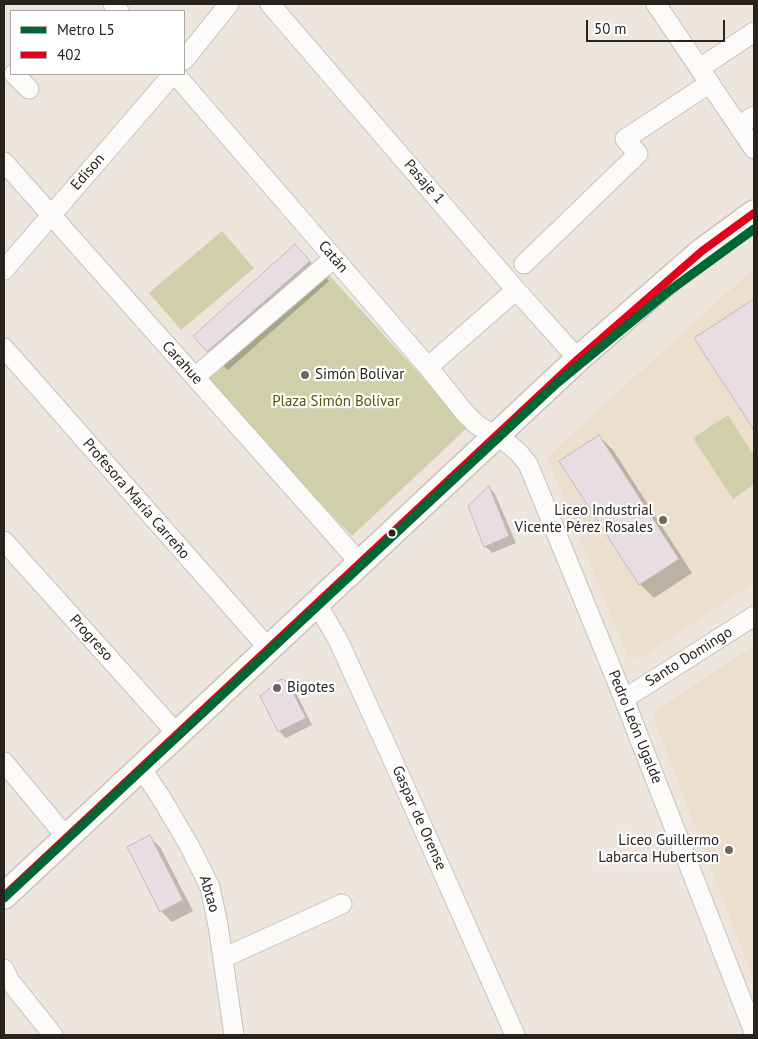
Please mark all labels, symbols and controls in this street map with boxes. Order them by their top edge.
legend [10,10,185,75]
scale bar [588,10,727,42]
text: 50 m [594,19,627,38]
text: Metro L5 [57,20,115,39]
text: 402 [57,45,82,64]
street label: Edison [67,150,109,194]
street label: Pasaje 1 [400,156,448,208]
street label: Catán [314,237,352,277]
street label: Carahue [158,338,206,388]
place label: Simón Bolívar [315,366,404,384]
marker: Simón Bolívar [299,369,311,381]
park label: Plaza Simón Bolívar [272,393,400,411]
street label: Profesora María Carreño [79,435,193,563]
place label: Liceo Industrial Vicente Pérez Rosales [515,502,653,537]
marker: Liceo Industrial Vicente Pérez Rosales [657,514,669,526]
unlabelled marker [387,528,397,538]
street label: Progreso [66,611,116,665]
street label: Santo Domingo [642,623,736,691]
street label: Pedro León Ugalde [604,668,666,786]
place label: Bigotes [287,679,335,697]
marker: Bigotes [271,682,283,694]
street label: Gaspar de Orense [388,763,450,873]
place label: Liceo Guillermo Labarca Hubertson [598,832,719,867]
marker: Liceo Guillermo Labarca Hubertson [723,844,735,856]
street label: Abtao [195,873,223,915]

